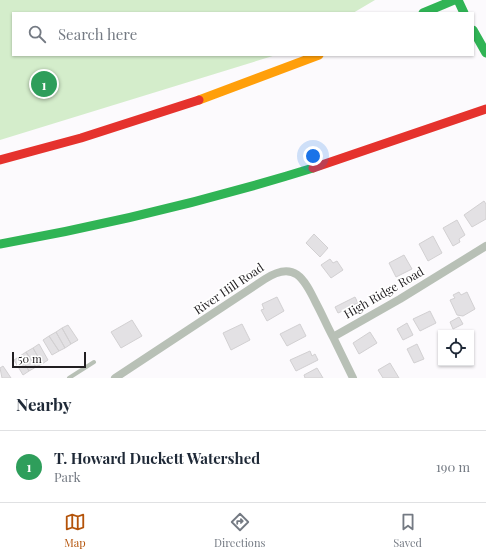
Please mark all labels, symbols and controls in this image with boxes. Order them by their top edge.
search box [12,12,474,56]
icon: search [26,23,48,45]
text: Search here [58,24,137,44]
pin: 1 [31,69,57,99]
your location [303,146,323,166]
street label: River Hill Road [190,259,266,317]
street label: High Ridge Road [341,263,426,322]
map controls [438,330,474,366]
button: locate [438,330,474,366]
scale bar [12,350,86,369]
text: 50 m [18,351,42,366]
text: Nearby [16,393,71,415]
text: T. Howard Duckett Watershed [54,448,260,468]
text: 1 [27,458,31,475]
text: 190 m [436,458,470,475]
text: Park [54,468,81,485]
tab: Map [64,511,86,550]
tab: Directions [214,511,265,550]
tab: Saved [393,511,422,550]

